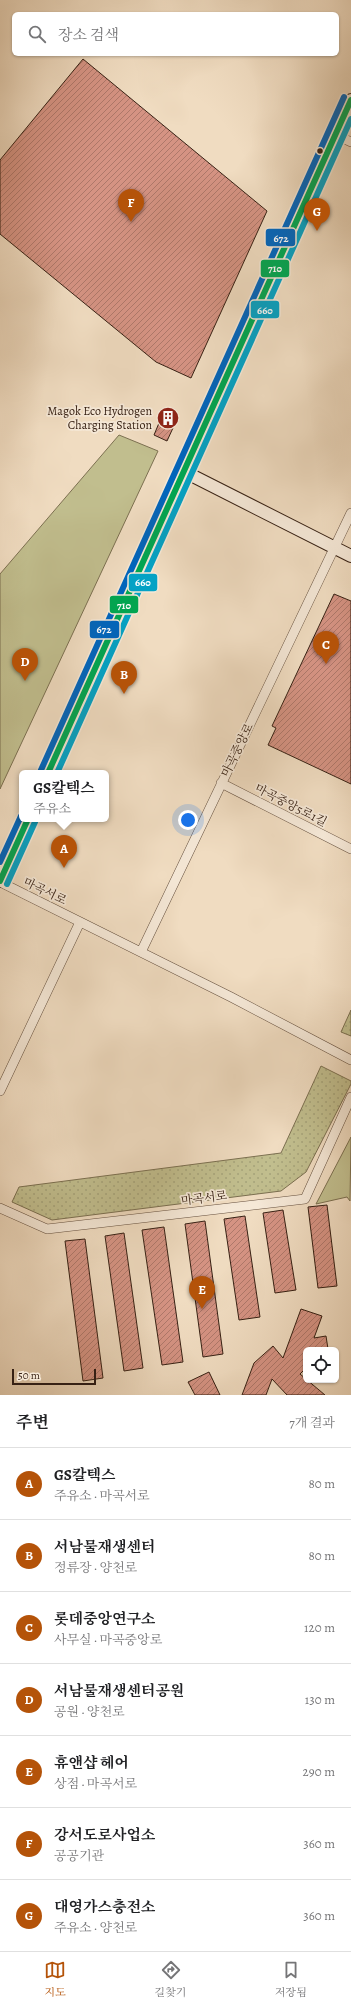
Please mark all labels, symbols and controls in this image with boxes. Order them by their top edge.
search box [12,12,339,56]
icon: search [26,23,48,45]
text: 장소 검색 [58,25,119,45]
unlabelled marker [315,146,325,156]
pin: F [118,189,144,222]
pin: G [304,198,330,231]
line badge: 672 [265,228,296,247]
text: 672 [273,231,289,246]
line badge: 710 [260,259,290,278]
text: 710 [268,261,283,276]
line badge: 660 [250,300,280,319]
text: 660 [257,303,273,318]
place label: Magok Eco Hydrogen Charging Station [47,403,152,433]
building icon: Magok Eco Hydrogen Charging Station [155,405,181,431]
line badge: 660 [128,573,158,592]
text: 660 [135,575,151,590]
line badge: 710 [109,595,139,614]
text: 710 [117,598,132,613]
line badge: 672 [89,620,120,639]
text: 672 [96,622,112,637]
pin: C [313,631,339,664]
pin: D [12,648,38,681]
pin: B [111,661,137,694]
street label: 마곡중앙로 [217,720,257,780]
popup [19,770,109,822]
text: GS칼텍스 [33,778,95,798]
street label: 마곡중앙5로1길 [252,780,330,830]
text: 주유소 [33,800,71,817]
your location [178,810,198,830]
pin: A [51,835,77,868]
street label: 마곡서로 [21,874,70,909]
street label: 마곡서로 [180,1187,228,1209]
pin: E [189,1276,215,1309]
map controls [303,1347,339,1383]
button: locate [303,1347,339,1383]
scale bar [12,1367,96,1386]
text: 50 m [18,1368,40,1383]
text: 주변 [16,1411,49,1434]
text: 7개 결과 [289,1414,335,1431]
text: GS칼텍스 [54,1465,115,1485]
text: A [25,1475,33,1492]
text: 80 m [308,1475,335,1492]
text: 주유소 · 마곡서로 [54,1487,150,1504]
text: 서남물재생센터 [54,1537,155,1557]
text: B [25,1547,33,1564]
text: 80 m [308,1547,335,1564]
text: 정류장 · 양천로 [54,1559,137,1576]
text: 롯데중앙연구소 [54,1609,155,1629]
text: C [25,1619,33,1636]
text: 120 m [304,1619,335,1636]
text: 사무실 · 마곡중앙로 [54,1631,162,1648]
text: 서남물재생센터공원 [54,1681,184,1701]
text: D [24,1691,34,1708]
text: 130 m [305,1691,335,1708]
text: 공원 · 양천로 [54,1703,125,1720]
text: 휴앤샵 헤어 [54,1753,129,1773]
text: E [25,1763,33,1780]
text: 290 m [303,1763,335,1780]
text: 상점 · 마곡서로 [54,1775,137,1792]
text: 강서도로사업소 [54,1825,155,1845]
text: F [26,1835,32,1852]
text: 360 m [303,1835,335,1852]
text: 공공기관 [54,1847,104,1864]
text: 대영가스충전소 [54,1897,155,1917]
text: G [25,1907,33,1924]
text: 360 m [303,1907,335,1924]
text: 주유소 · 양천로 [54,1919,137,1936]
tab: 지도 [44,1959,66,2000]
tab: 길찾기 [155,1959,187,2000]
tab: 저장됨 [275,1959,307,2000]

